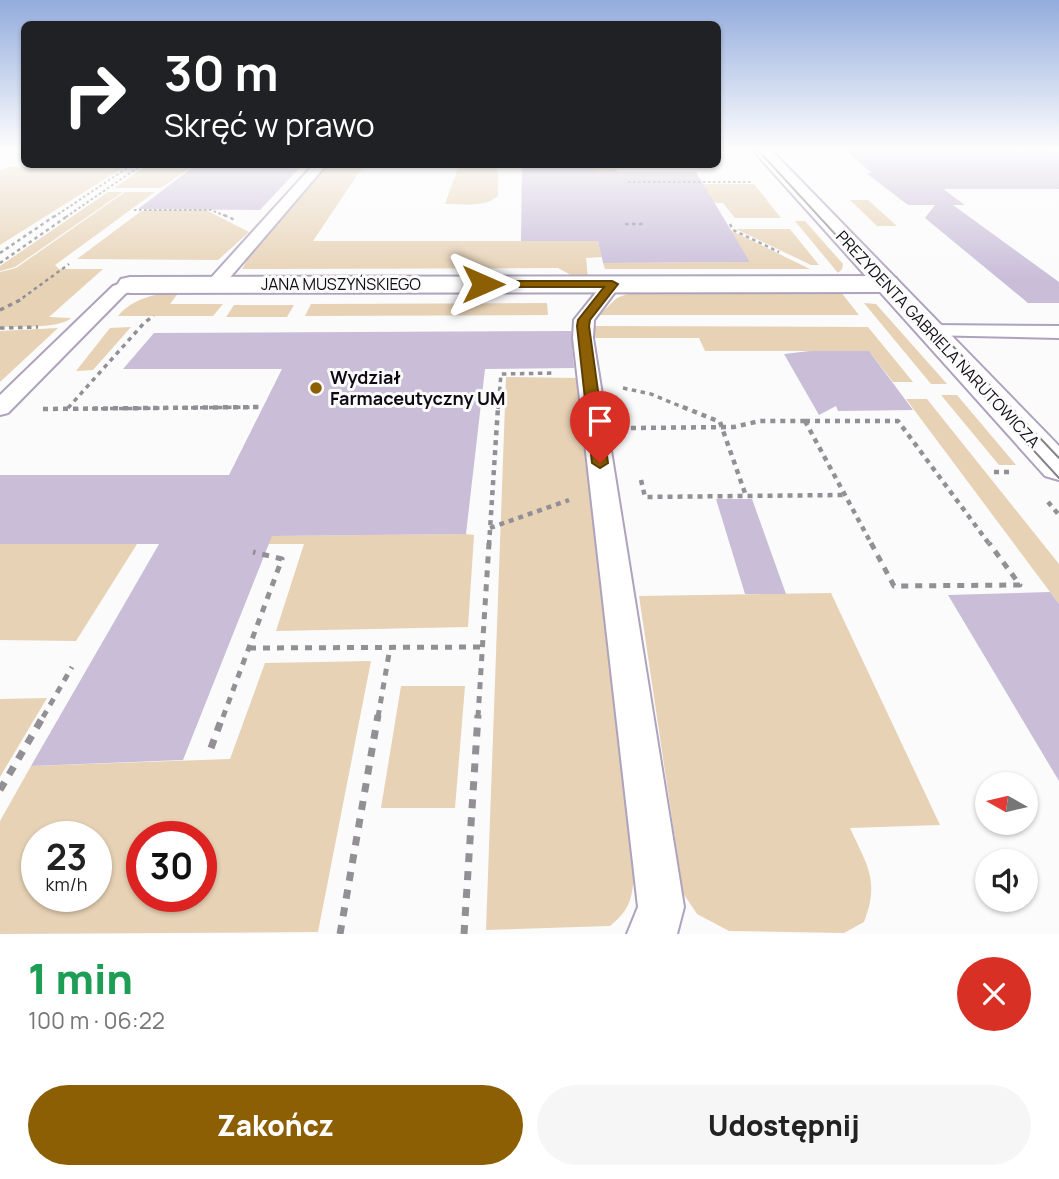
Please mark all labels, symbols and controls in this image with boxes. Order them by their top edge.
text: 30 m [164,39,279,106]
icon: right [49,49,140,140]
text: Skręć w prawo [164,103,375,147]
street label: PREZYDENTA GABRIELA NARUTOWICZA [831,226,1045,452]
position arrow [446,247,520,321]
street label: JANA MUSZYŃSKIEGO [261,273,421,295]
place label: Wydział Farmaceutyczny UM [330,365,505,410]
marker: Wydział Farmaceutyczny UM [308,380,324,396]
pin [570,391,630,463]
icon: arrive [581,402,619,440]
north arrow [975,772,1038,835]
map controls [975,772,1038,912]
speed limit sign: 30 [126,821,217,912]
text: 23 [46,833,87,881]
button: sound [975,849,1038,912]
text: km/h [46,872,87,896]
text: 1 min [28,949,133,1007]
button: close [957,957,1031,1031]
text: 100 m · 06:22 [28,1004,165,1036]
button: Zakończ [28,1085,523,1165]
button: Udostępnij [537,1085,1031,1165]

